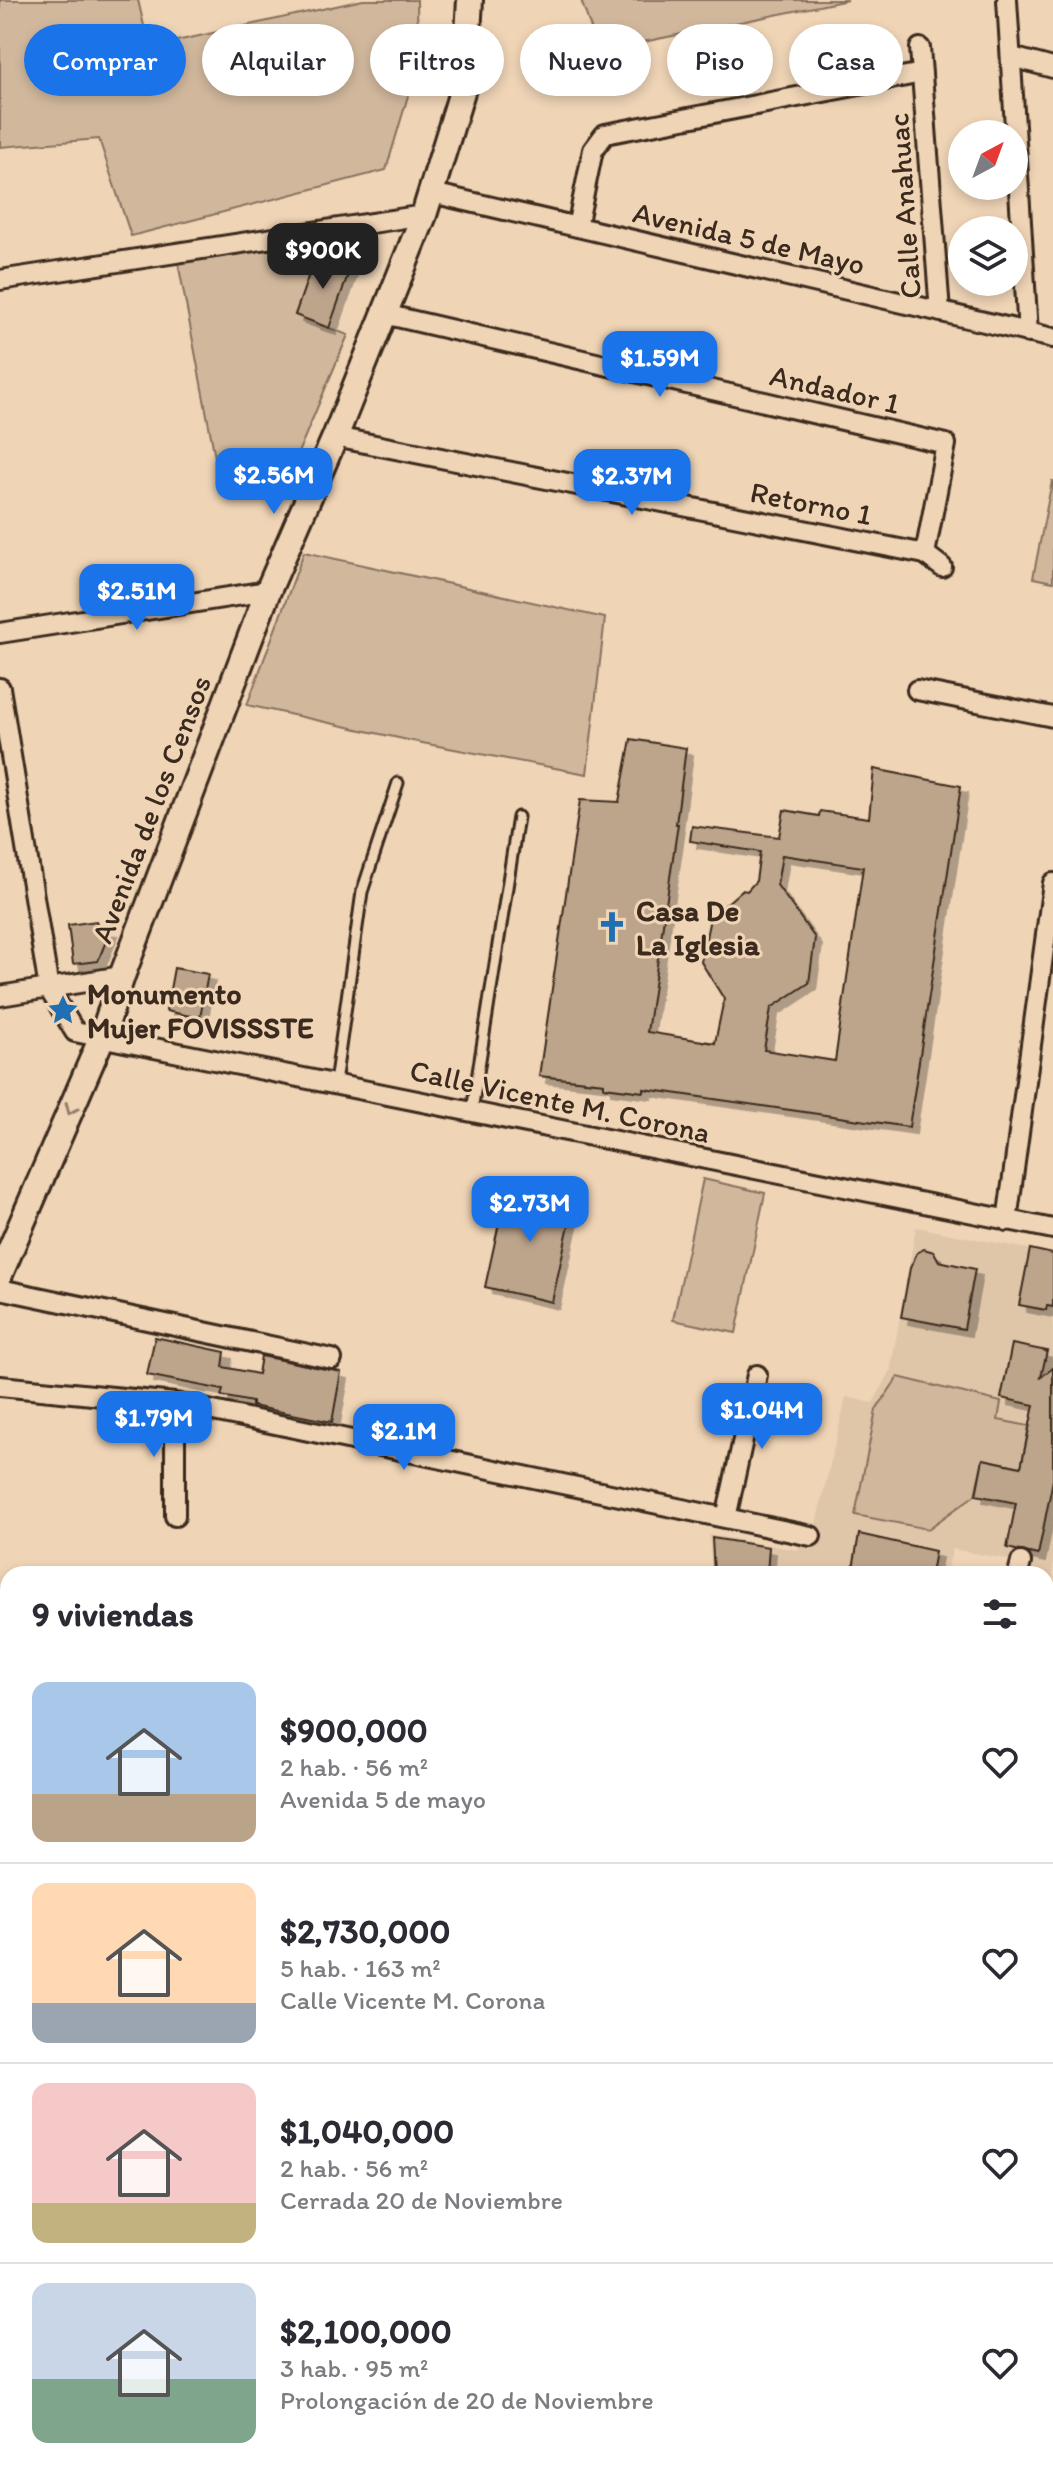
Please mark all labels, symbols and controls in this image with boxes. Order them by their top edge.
chip: Comprar [24,24,186,96]
chip: Alquilar [202,24,354,96]
chip: Filtros [370,24,504,96]
chip: Nuevo [520,24,651,96]
chip: Piso [667,24,773,96]
chip: Casa [789,24,903,96]
street label: Calle Anahuac [879,112,929,300]
north arrow [948,120,1028,200]
map controls [948,120,1028,296]
street label: Avenida 5 de Mayo [629,193,869,283]
button: layers [948,216,1028,296]
pin: $900K [267,223,379,291]
text: $900K [285,233,361,265]
pin: $1.59M [595,331,725,399]
text: $1.59M [620,341,700,373]
street label: Andador 1 [767,356,904,422]
pin: $2.56M [209,448,339,516]
pin: $2.37M [567,449,697,517]
text: $2.56M [233,458,315,490]
text: $2.37M [592,459,672,491]
street label: Retorno 1 [747,473,875,533]
pin: $2.51M [72,564,202,632]
text: $2.51M [97,574,177,606]
street label: Avenida de los Censos [83,670,219,948]
place label: Casa De La Iglesia [636,892,760,963]
church icon: Casa De La Iglesia [595,910,629,944]
place label: Monumento Mujer FOVISSSTE [87,975,314,1046]
place icon: Monumento Mujer FOVISSSTE [46,993,80,1027]
street label: Calle Vicente M. Corona [406,1051,714,1151]
one-way arrow [65,1101,81,1115]
pin: $2.73M [465,1176,595,1244]
text: $2.73M [490,1186,570,1218]
pin: $1.04M [697,1383,827,1451]
pin: $1.79M [89,1391,219,1459]
text: $1.04M [720,1393,804,1425]
text: $1.79M [115,1401,193,1433]
pin: $2.1M [348,1404,460,1472]
text: $2.1M [371,1414,437,1446]
icon: filters [978,1592,1022,1636]
text: 9 viviendas [32,1594,194,1635]
text: $900,000 [280,1710,428,1751]
icon: home [96,1714,192,1810]
icon: heart [978,1740,1022,1784]
text: 2 hab. · 56 m² [280,1751,428,1783]
text: Avenida 5 de mayo [280,1783,486,1815]
text: $2,730,000 [280,1911,450,1952]
icon: home [96,1915,192,2011]
icon: heart [978,1941,1022,1985]
text: 5 hab. · 163 m² [280,1952,441,1984]
text: Calle Vicente M. Corona [280,1984,545,2016]
text: $1,040,000 [280,2111,454,2152]
icon: home [96,2115,192,2211]
icon: heart [978,2141,1022,2185]
text: 2 hab. · 56 m² [280,2152,428,2184]
text: Cerrada 20 de Noviembre [280,2184,563,2216]
text: $2,100,000 [280,2311,452,2352]
icon: home [96,2315,192,2411]
icon: heart [978,2341,1022,2385]
text: 3 hab. · 95 m² [280,2352,429,2384]
text: Prolongación de 20 de Noviembre [280,2384,654,2416]

